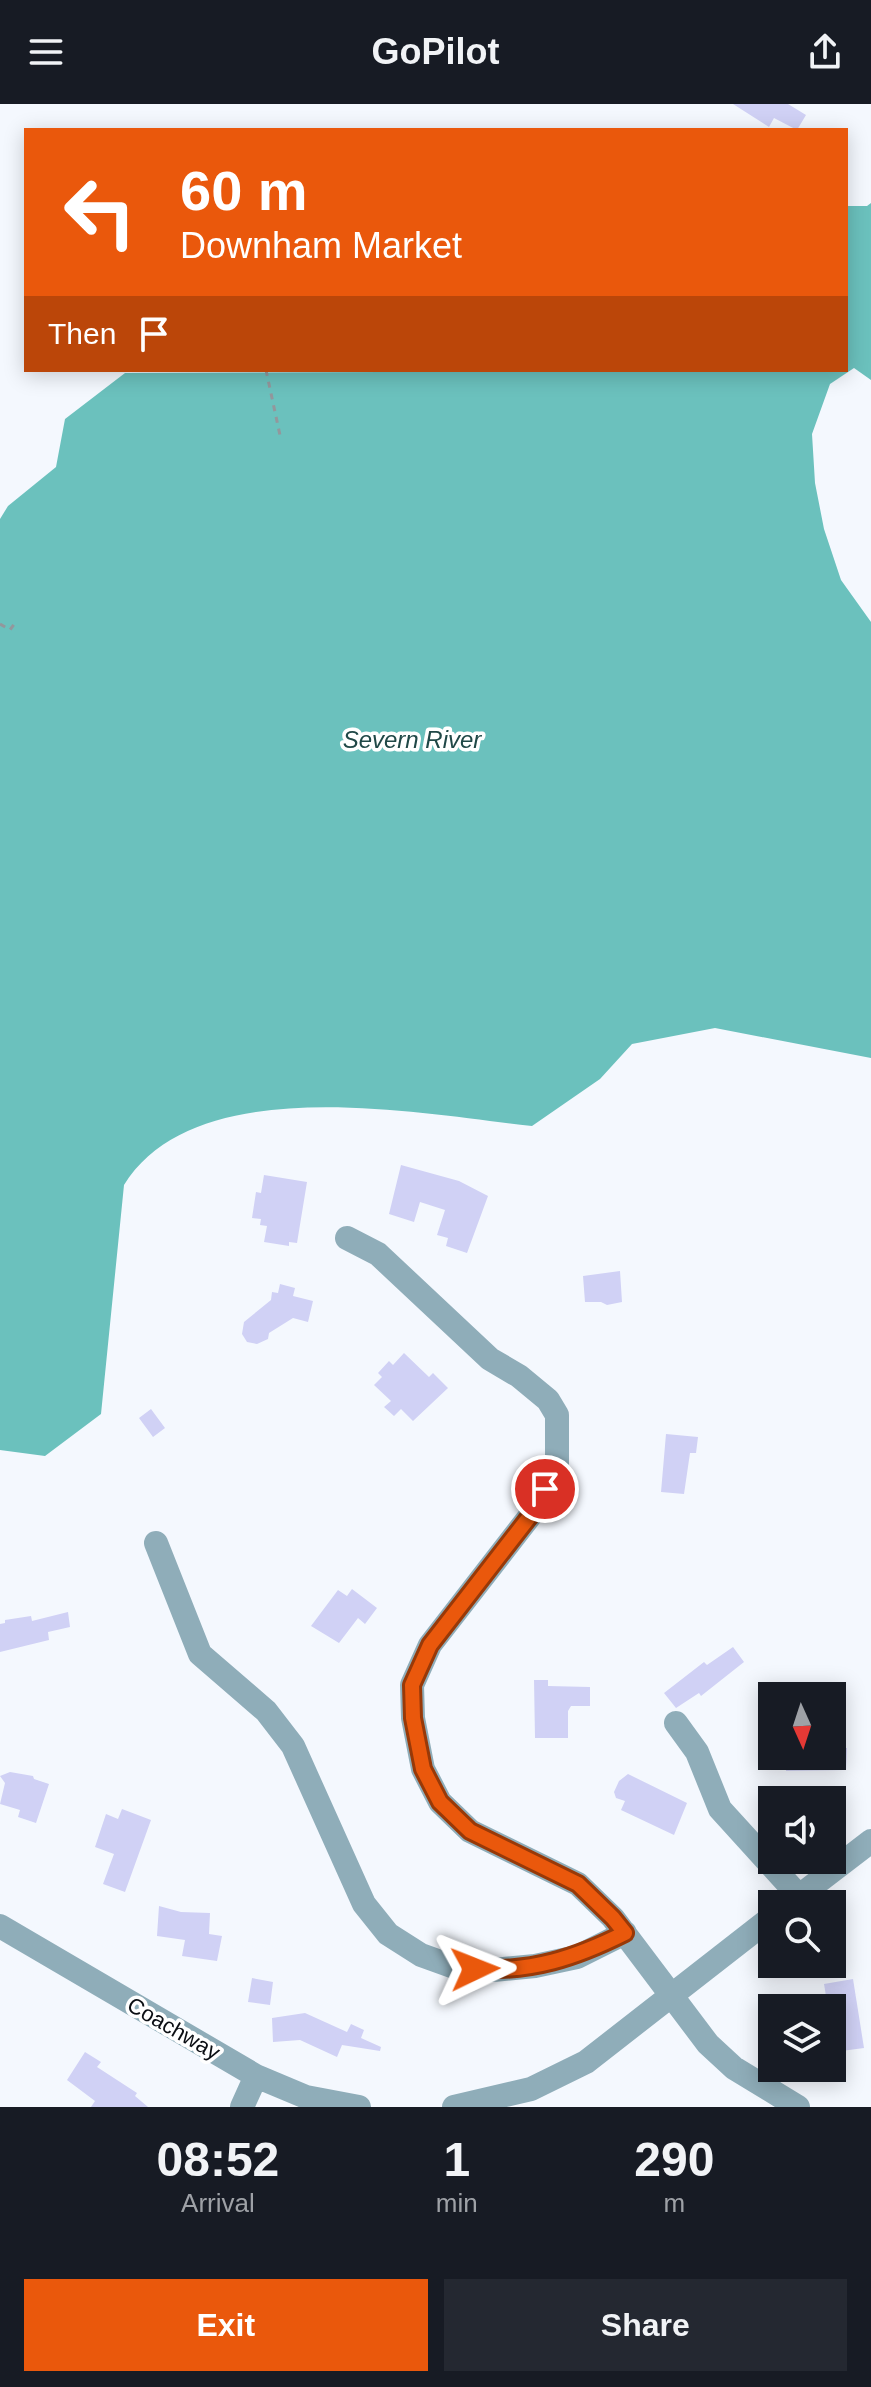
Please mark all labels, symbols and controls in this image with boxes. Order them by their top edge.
icon: menu [24,30,68,74]
icon: share [803,30,847,74]
text: GoPilot [372,31,500,72]
text: 60 m [180,159,308,222]
icon: left [48,160,152,264]
text: Downham Market [180,225,462,266]
icon: arrive [132,312,176,356]
text: Then [48,317,116,350]
water label: Severn River [343,726,482,753]
pin [511,1455,579,1523]
icon: arrive [523,1467,567,1511]
north arrow [758,1682,846,1770]
map controls [758,1682,846,2082]
button: sound [758,1786,846,1874]
button: search [758,1890,846,1978]
position arrow [433,1927,517,2011]
street label: Coachway [123,1992,224,2065]
button: layers [758,1994,846,2082]
text: 08:52 [157,2133,279,2186]
text: 1 [443,2133,470,2186]
text: 290 [634,2133,714,2186]
text: Arrival [181,2188,255,2218]
text: min [436,2188,478,2218]
text: m [664,2188,685,2218]
button: Exit [24,2279,428,2371]
button: Share [444,2279,847,2371]

